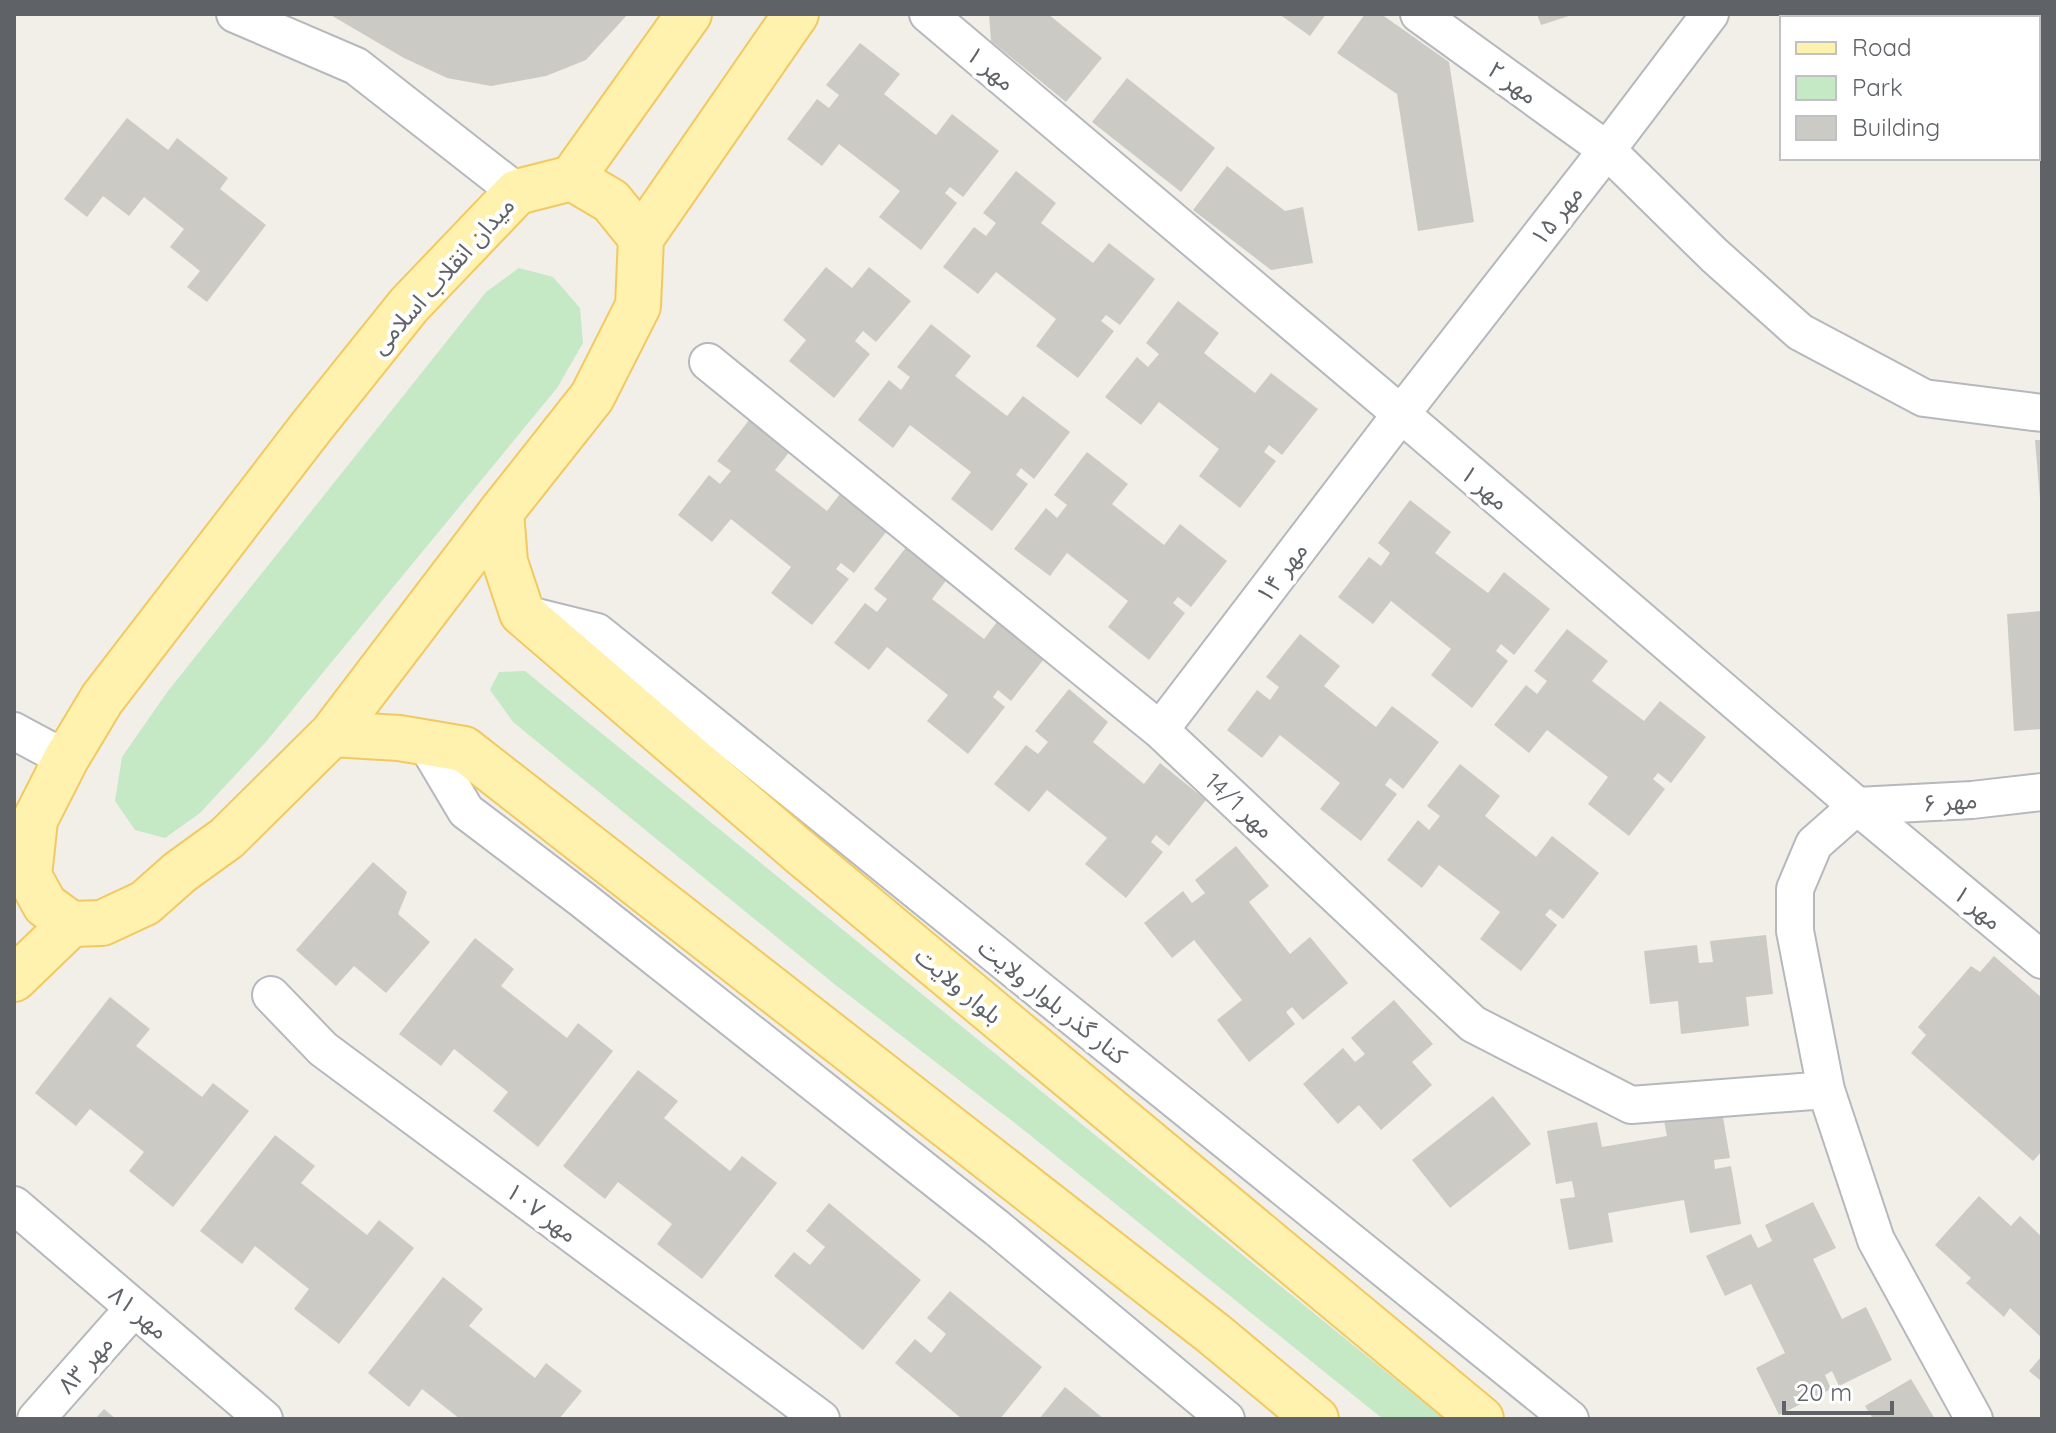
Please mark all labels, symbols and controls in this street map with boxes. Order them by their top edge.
legend [1780,16,2040,160]
text: Road [1852,32,1912,62]
street label: مهر ۱ [960,39,1022,97]
street label: مهر ۲ [1482,54,1544,110]
text: Park [1852,72,1903,102]
text: Building [1852,112,1940,142]
street label: مهر ۱۵ [1523,179,1589,251]
street label: میدان انقلاب اسلامی [364,190,520,360]
street label: مهر ۱ [1455,458,1515,516]
street label: مهر ۱۴ [1248,536,1314,608]
street label: مهر 14/1 [1199,766,1281,844]
street label: مهر ۶ [1922,784,1978,818]
street label: مهر ۱ [1947,878,2009,936]
street label: کنار گذر بلوار ولایت [973,932,1134,1071]
street label: بلوار ولایت [909,940,1009,1030]
street label: مهر ۱۰۷ [500,1175,584,1249]
street label: مهر ۸۱ [103,1279,175,1345]
street label: مهر ۸۳ [51,1329,119,1399]
scale bar [1784,1365,1892,1415]
text: 20 m [1796,1377,1852,1407]

